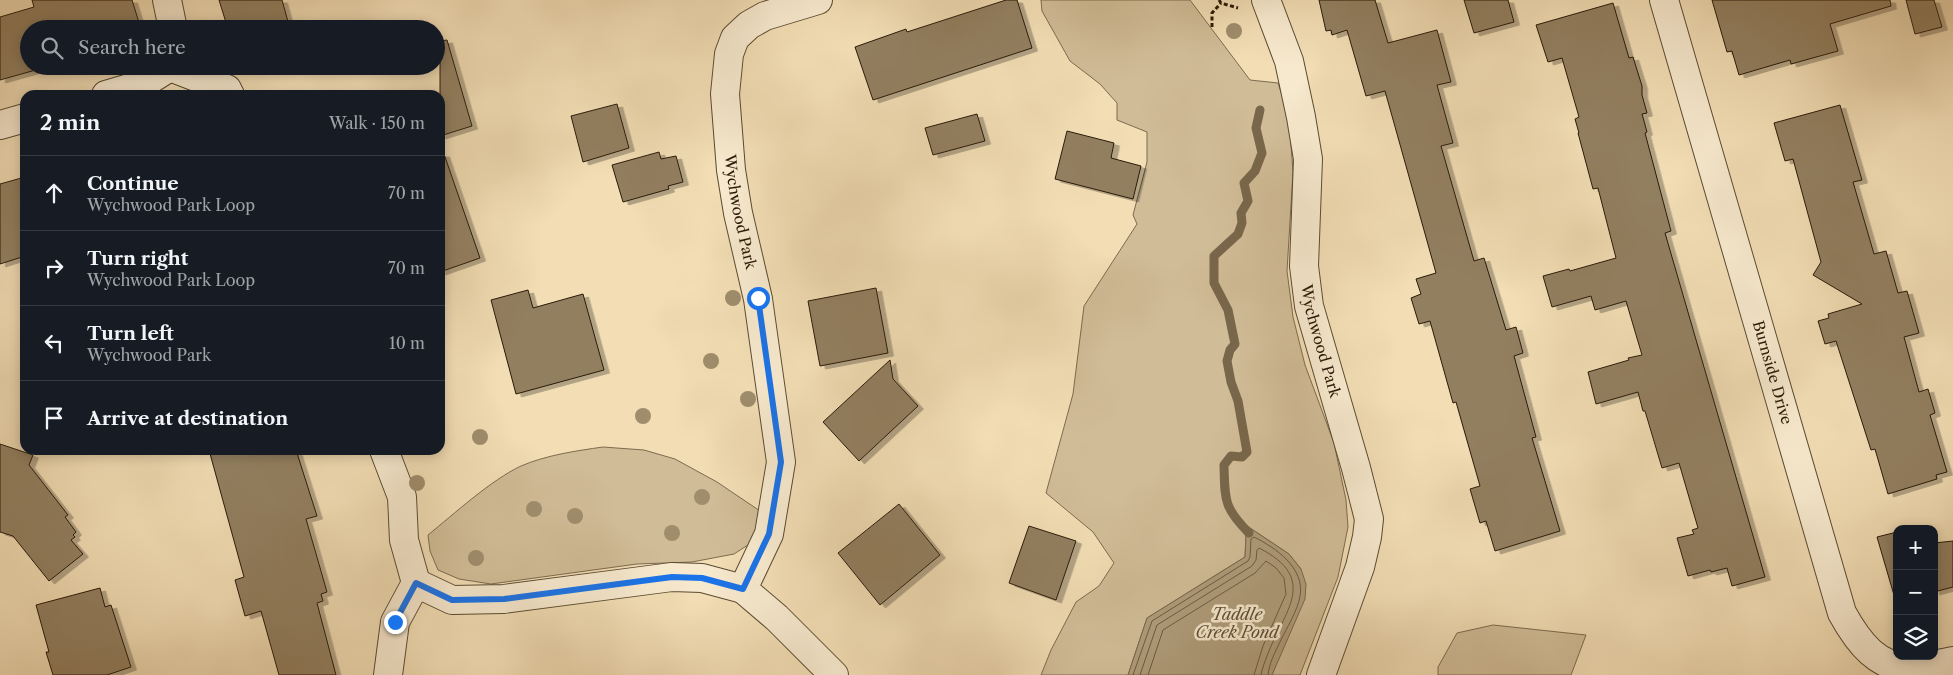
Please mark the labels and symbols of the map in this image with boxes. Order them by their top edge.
street label: Wychwood Park [721,153,761,272]
street label: Wychwood Park [1297,282,1345,401]
route start [747,287,770,310]
street label: Burnside Drive [1749,318,1797,427]
water label: Taddle Creek Pond [1195,604,1280,642]
route end [384,611,407,634]

